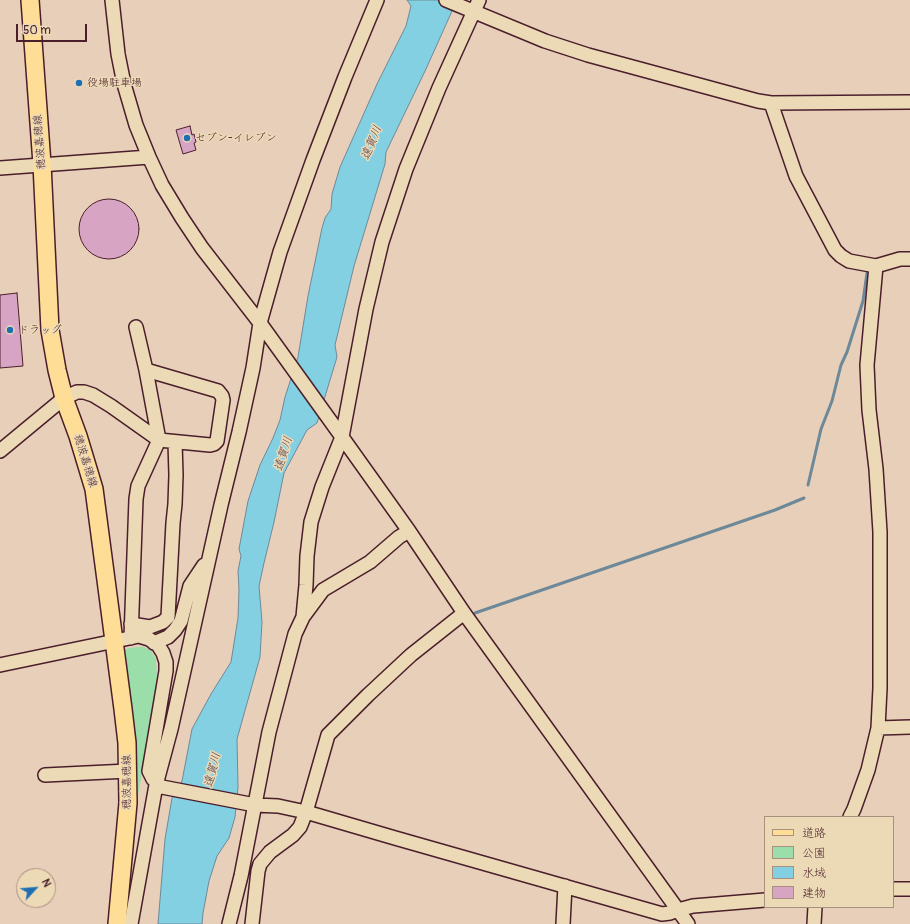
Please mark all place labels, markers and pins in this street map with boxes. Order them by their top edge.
place label: 役場駐車場 [87,76,142,90]
marker: 役場駐車場 [74,78,84,88]
place label: セブン-イレブン [195,131,277,145]
marker: セブン-イレブン [182,133,192,143]
place label: ドラッグ [18,323,62,337]
marker: ドラッグ [5,325,15,335]

